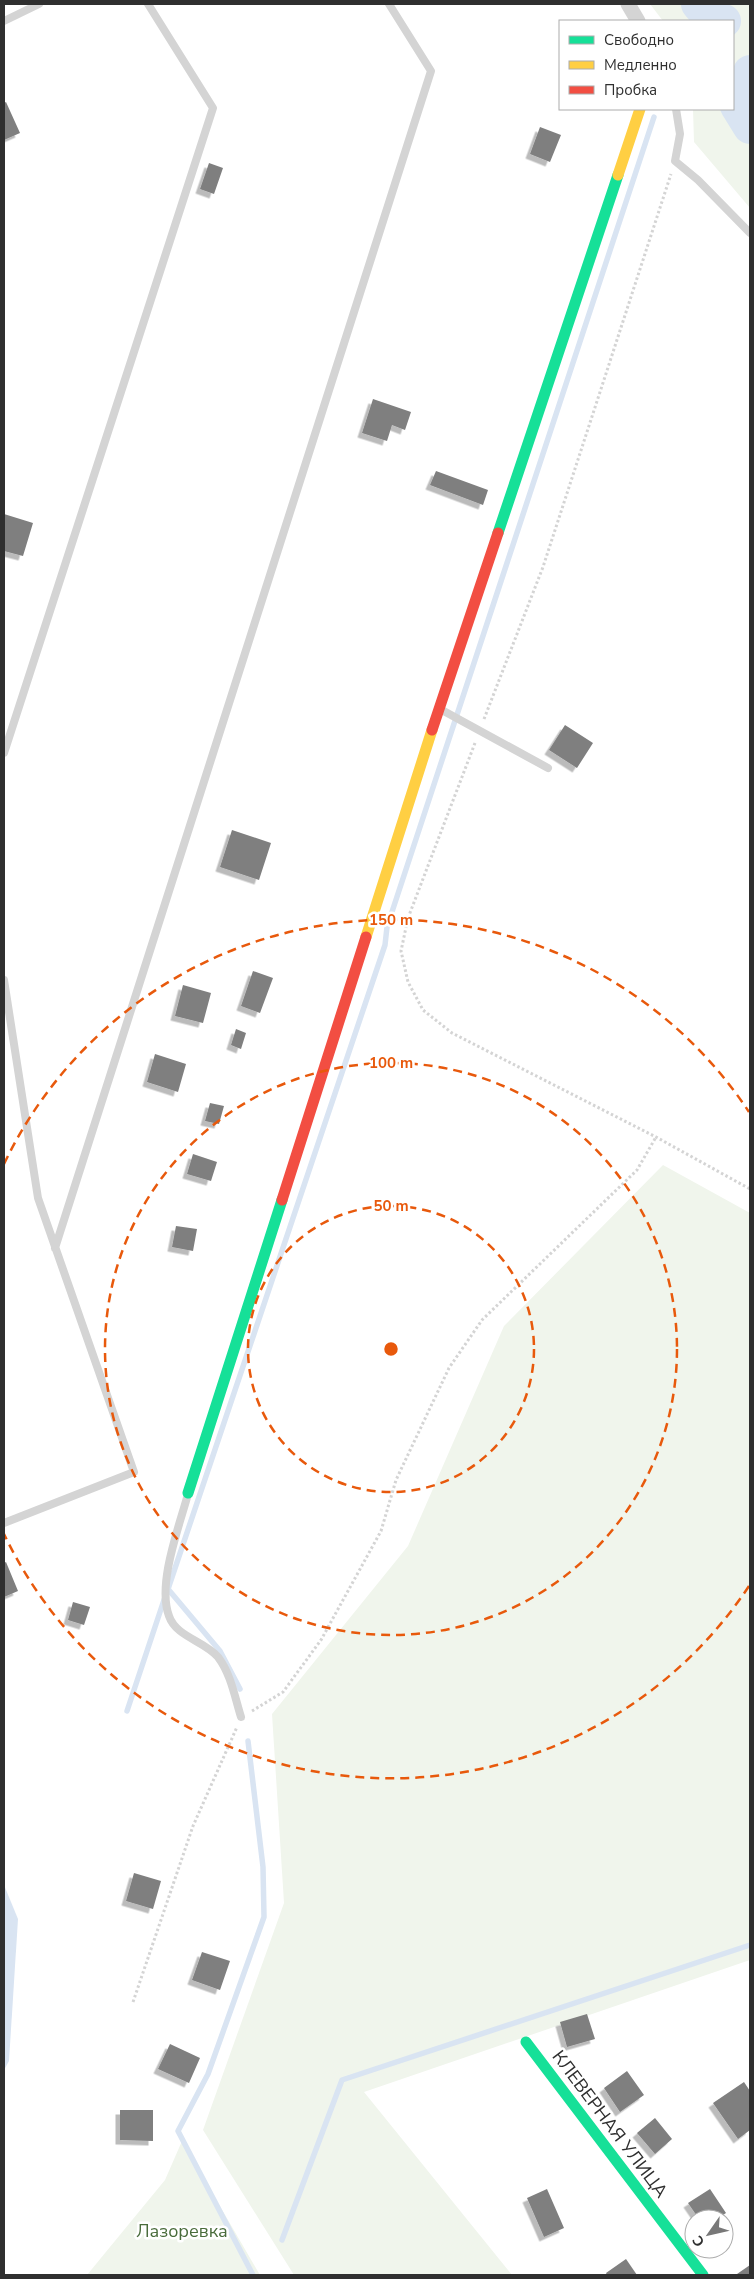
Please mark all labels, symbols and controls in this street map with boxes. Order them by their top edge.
legend [559,20,734,110]
text: Свободно [604,30,674,50]
text: Медленно [604,55,677,75]
text: Пробка [604,80,657,100]
text: 150 m [369,910,413,930]
text: 100 m [369,1053,413,1073]
text: 50 m [373,1196,409,1216]
centre of rings [382,1340,400,1358]
street label: КЛЕВЕРНАЯ УЛИЦА [547,2045,673,2203]
north arrow [684,2209,734,2259]
park label: Лазоревка [136,2219,228,2243]
text: С [688,2231,709,2250]

